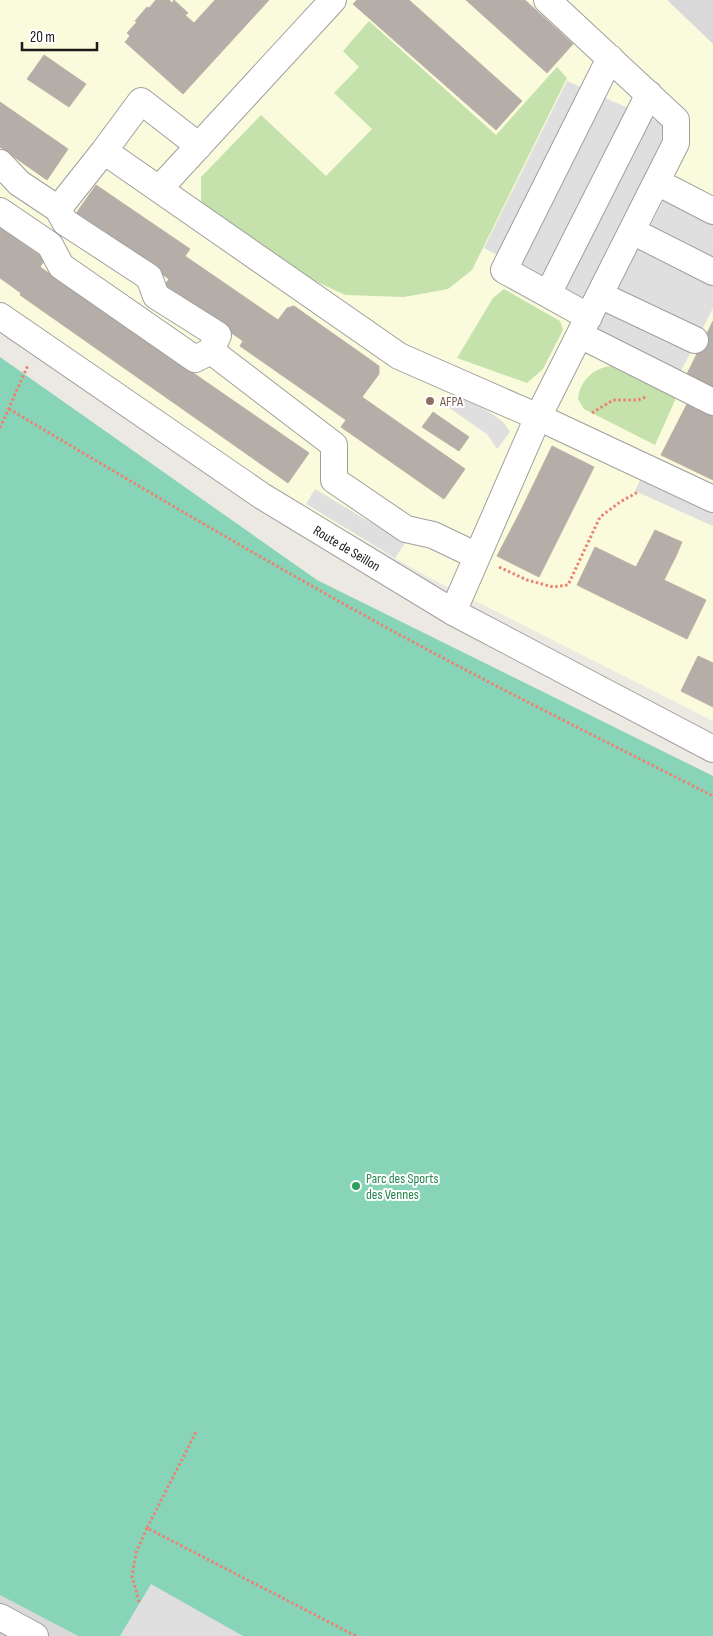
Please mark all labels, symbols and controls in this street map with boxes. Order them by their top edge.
scale bar [22,20,98,52]
text: 20 m [30,28,55,47]
place label: AFPA [439,393,464,410]
marker: AFPA [424,395,436,407]
street label: Route de Seillon [310,522,383,575]
place label: Parc des Sports des Vennes [366,1170,438,1203]
marker: Parc des Sports des Vennes [350,1180,362,1192]

